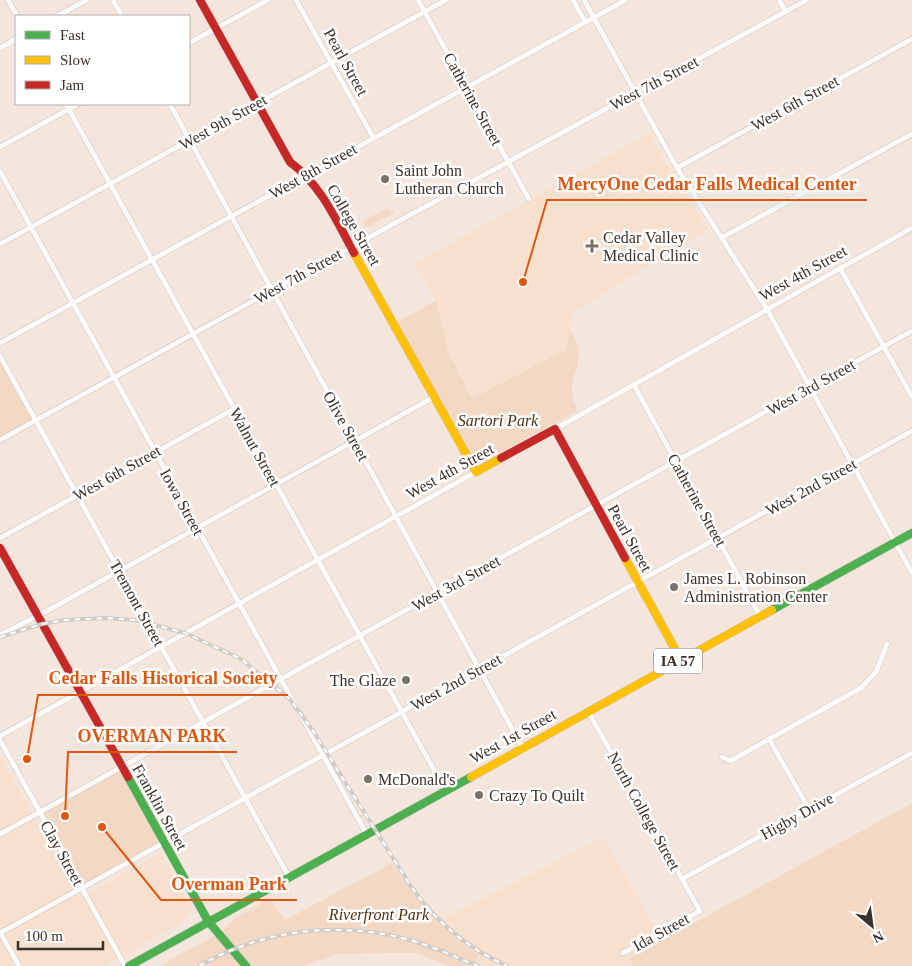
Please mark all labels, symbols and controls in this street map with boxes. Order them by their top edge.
legend [15,15,190,105]
street label: Pearl Street [321,25,372,99]
text: Fast [60,27,86,43]
street label: Catherine Street [440,50,506,149]
text: Slow [60,52,91,68]
street label: West 7th Street [607,52,701,113]
street label: West 6th Street [748,72,842,134]
text: Jam [60,77,84,93]
street label: West 9th Street [176,91,270,153]
street label: West 8th Street [266,140,360,202]
place label: Saint John Lutheran Church [395,162,504,197]
callout: MercyOne Cedar Falls Medical Center [547,167,867,200]
marker: Saint John Lutheran Church [379,173,391,185]
text: MercyOne Cedar Falls Medical Center [557,174,857,194]
street label: College Street [323,181,384,270]
place label: Cedar Valley Medical Clinic [603,229,699,264]
marker: Cedar Valley Medical Clinic [585,239,599,253]
street label: West 4th Street [756,242,850,304]
street label: West 7th Street [251,245,345,307]
street label: West 3rd Street [764,355,859,418]
street label: Olive Street [320,388,372,464]
street label: Walnut Street [226,405,284,490]
park label: Sartori Park [458,412,539,429]
street label: West 4th Street [403,440,497,502]
street label: West 6th Street [70,442,164,504]
street label: Catherine Street [664,451,730,550]
street label: West 2nd Street [763,455,860,519]
street label: Iowa Street [157,466,207,539]
street label: Pearl Street [605,501,656,575]
street label: West 3rd Street [409,551,504,614]
street label: Tremont Street [106,557,168,650]
place label: James L. Robinson Administration Center [684,570,828,605]
marker: James L. Robinson Administration Center [668,581,680,593]
road number: IA 57 [654,648,702,674]
street label: West 2nd Street [408,650,505,714]
callout: Cedar Falls Historical Society [38,662,288,695]
text: Cedar Falls Historical Society [48,668,278,688]
place label: The Glaze [330,672,396,689]
marker: The Glaze [400,674,412,686]
street label: West 1st Street [467,705,559,767]
callout: OVERMAN PARK [68,719,237,752]
text: OVERMAN PARK [77,726,227,746]
street label: North College Street [604,749,684,874]
street label: Franklin Street [129,761,191,853]
place label: McDonald's [378,771,456,788]
marker: McDonald's [362,773,374,785]
place label: Crazy To Quilt [489,787,585,805]
marker: Crazy To Quilt [473,789,485,801]
street label: Higby Drive [758,789,837,844]
street label: Clay Street [36,818,87,889]
callout: Overman Park [161,867,297,900]
text: Overman Park [171,874,287,894]
north arrow [847,901,897,951]
park label: Riverfront Park [328,906,430,924]
street label: Ida Street [630,909,693,954]
scale bar [18,918,102,950]
text: 100 m [25,928,63,944]
text: N [870,928,886,946]

